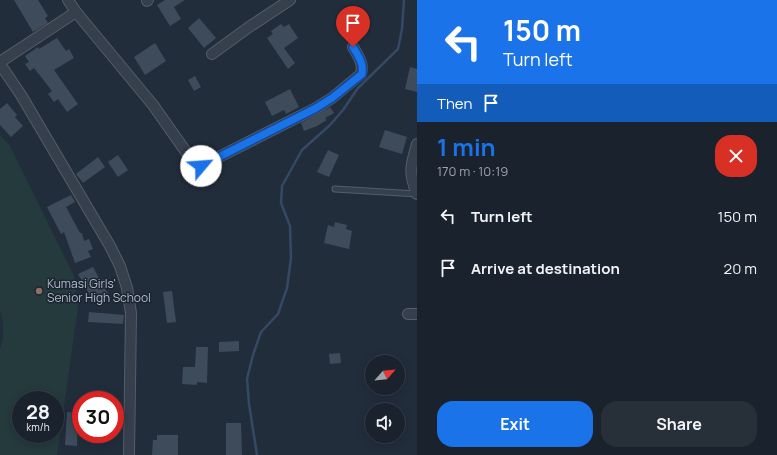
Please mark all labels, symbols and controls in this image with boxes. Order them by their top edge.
pin [336,6,370,47]
text: 150 m [503,11,581,49]
icon: arrive [342,12,364,34]
icon: left [437,16,489,68]
text: Turn left [503,47,573,71]
icon: arrive [480,92,502,114]
text: Then [437,93,472,114]
text: 1 min [437,130,496,163]
button: close [715,135,757,177]
position arrow [180,145,222,187]
text: 170 m · 10:19 [437,162,508,180]
icon: left [437,205,459,227]
text: Turn left [471,206,533,227]
text: 150 m [718,206,757,227]
icon: arrive [437,257,459,279]
text: Arrive at destination [471,258,620,279]
text: 20 m [724,258,757,279]
place label: Kumasi Girls' Senior High School [47,275,151,306]
marker: Kumasi Girls' Senior High School [34,286,44,296]
north arrow [365,355,405,395]
map controls [365,355,405,443]
speed limit sign: 30 [72,391,124,443]
text: 28 [26,398,50,425]
button: Exit [437,401,593,447]
button: Share [601,401,757,447]
button: sound [365,403,405,443]
text: km/h [26,420,50,434]

